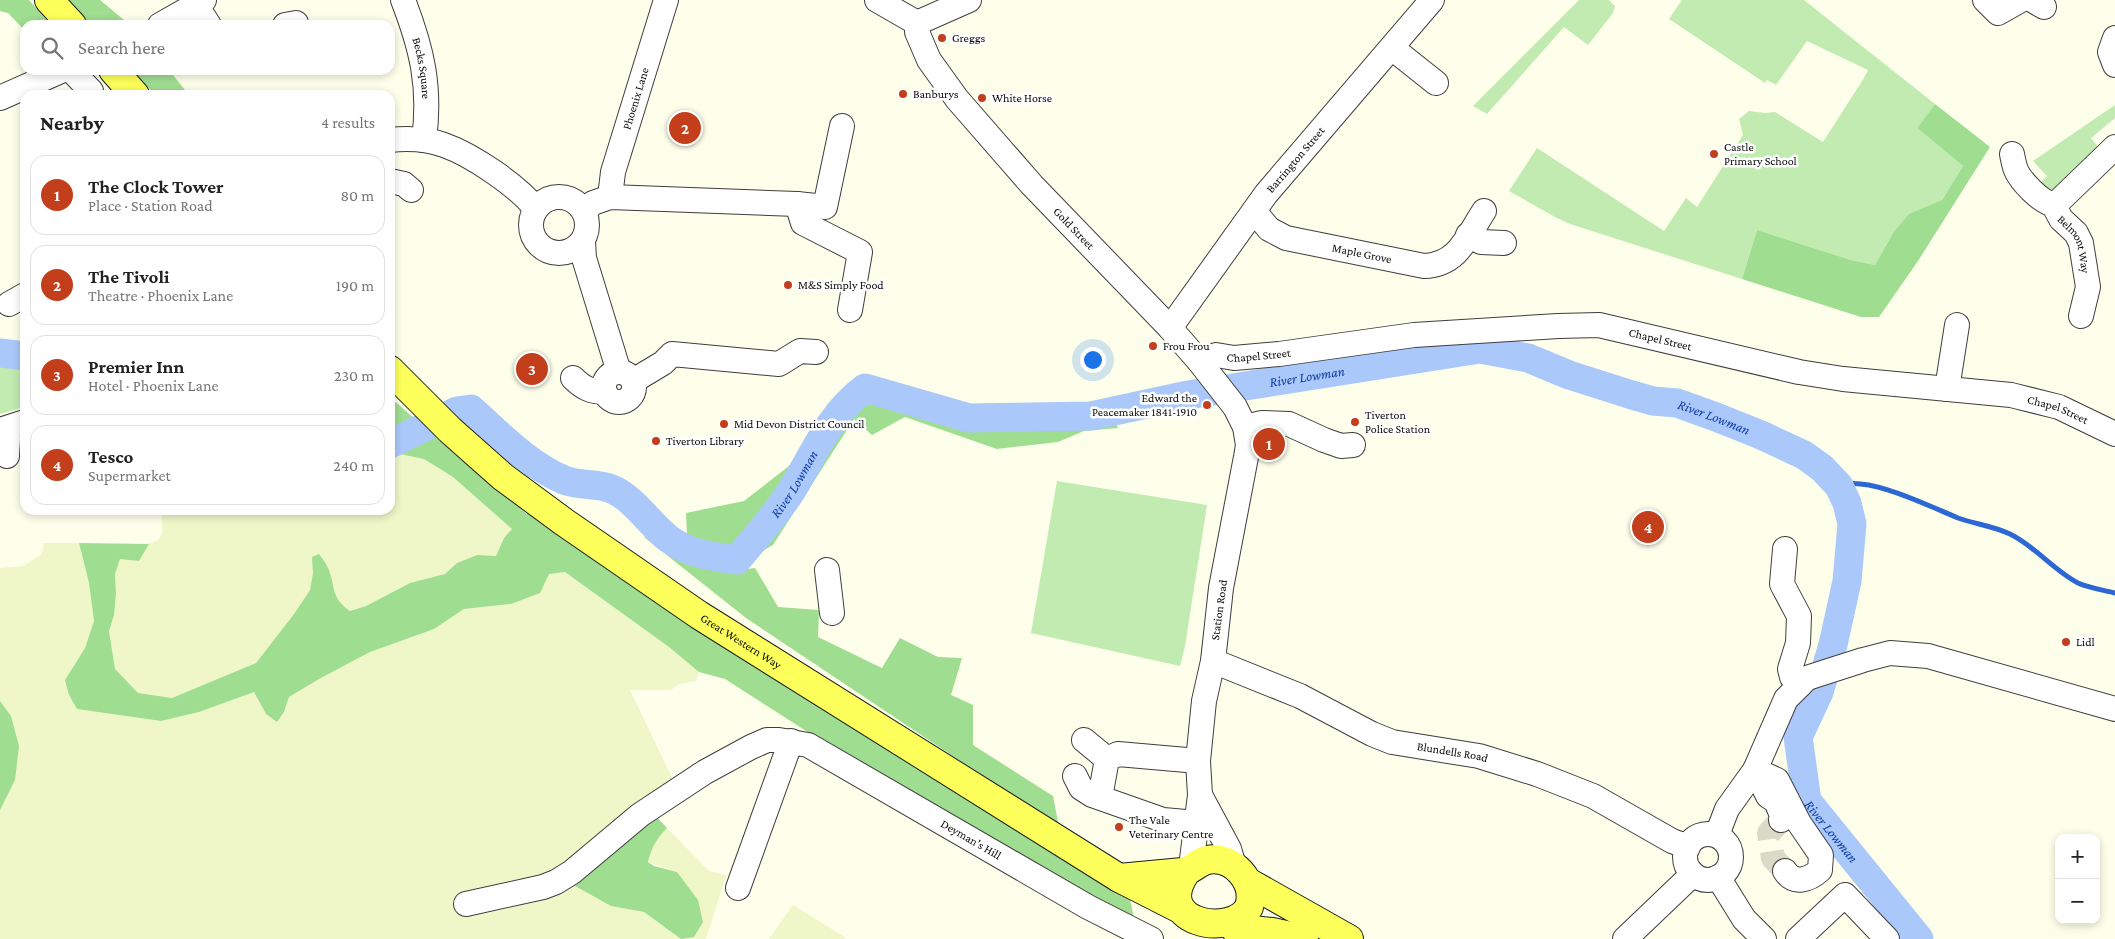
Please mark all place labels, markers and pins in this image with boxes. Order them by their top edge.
place label: Greggs [952,31,985,45]
marker: Greggs [936,32,948,44]
place label: Banburys [913,87,959,101]
marker: Banburys [897,88,909,100]
place label: White Horse [992,91,1052,105]
marker: White Horse [976,92,988,104]
pin: 2 [669,109,701,147]
place label: Castle Primary School [1724,140,1797,168]
marker: Castle Primary School [1708,148,1720,160]
place label: M&S Simply Food [798,278,884,292]
marker: M&S Simply Food [782,279,794,291]
place label: Frou Frou [1163,339,1210,353]
marker: Frou Frou [1147,340,1159,352]
pin: 3 [516,350,548,388]
place label: Edward the Peacemaker 1841-1910 [1092,391,1197,419]
marker: Edward the Peacemaker 1841-1910 [1201,399,1213,411]
place label: Tiverton Police Station [1365,408,1431,436]
marker: Tiverton Police Station [1349,416,1361,428]
place label: Mid Devon District Council [734,417,864,431]
marker: Mid Devon District Council [718,418,730,430]
pin: 1 [1253,425,1285,463]
place label: Tiverton Library [666,434,744,448]
marker: Tiverton Library [650,435,662,447]
pin: 4 [1632,508,1664,546]
place label: Lidl [2076,635,2095,649]
marker: Lidl [2060,636,2072,648]
place label: The Vale Veterinary Centre [1129,813,1213,841]
marker: The Vale Veterinary Centre [1113,821,1125,833]

